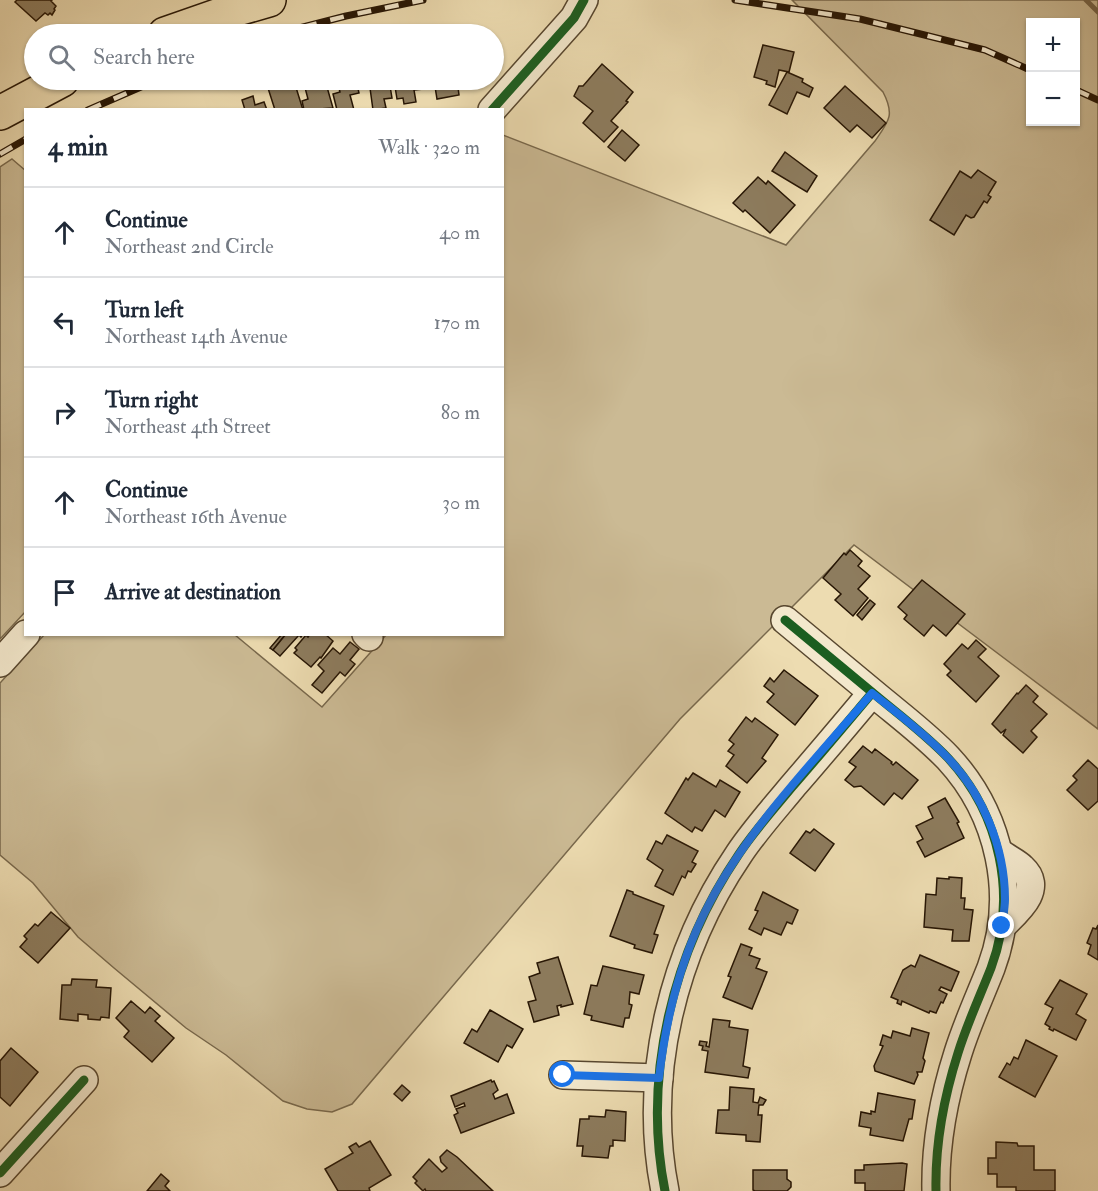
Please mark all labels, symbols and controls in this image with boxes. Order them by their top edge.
map controls [1026,18,1080,126]
button: + [1026,18,1080,72]
search box [24,24,504,90]
icon: search [45,41,78,74]
text: Search here [93,43,195,71]
button: − [1026,72,1080,126]
text: 4 min [48,131,108,163]
text: Walk · 320 m [378,135,480,160]
text: Continue [105,206,188,234]
icon: ahead [48,216,81,249]
text: 40 m [439,220,480,245]
text: Northeast 2nd Circle [105,234,274,259]
text: Turn left [105,296,184,324]
icon: left [48,306,81,339]
text: 170 m [434,310,480,335]
text: Northeast 14th Avenue [105,324,288,349]
text: Turn right [105,386,198,414]
icon: right [48,396,81,429]
text: 80 m [441,400,480,425]
text: Northeast 4th Street [105,414,271,439]
text: Continue [105,476,188,504]
icon: ahead [48,486,81,519]
text: 30 m [442,490,480,515]
text: Northeast 16th Avenue [105,504,287,529]
icon: arrive [48,576,81,609]
text: Arrive at destination [105,578,281,606]
route end [988,912,1014,938]
route start [549,1061,575,1087]

